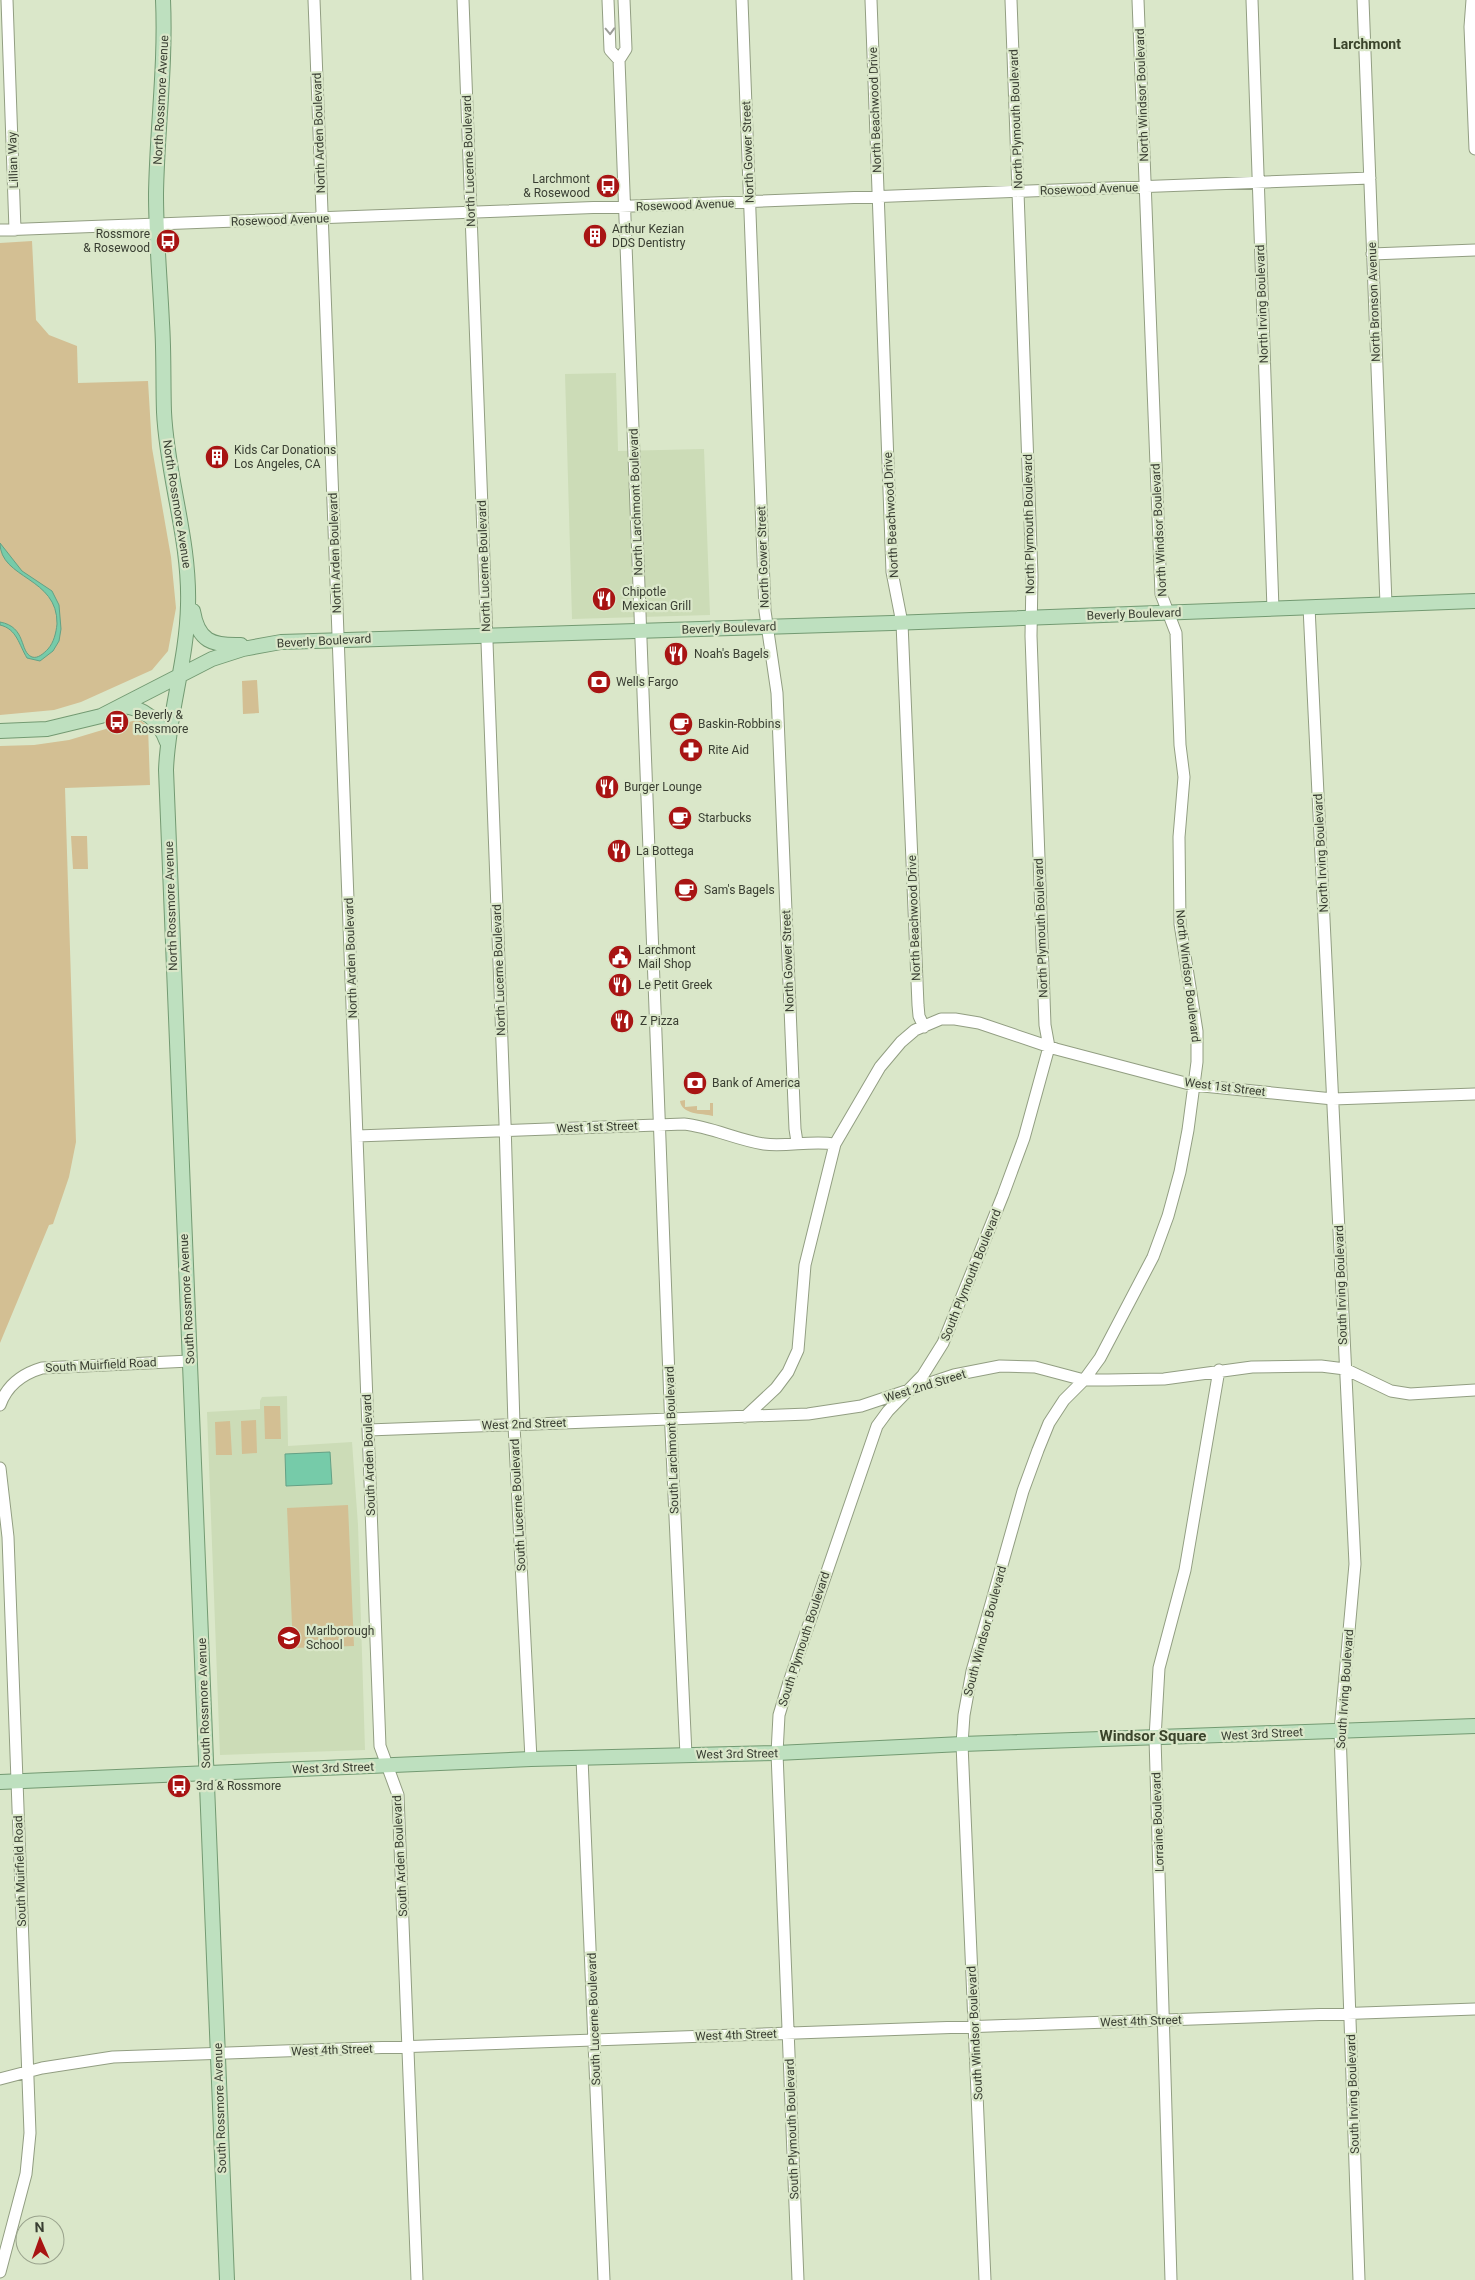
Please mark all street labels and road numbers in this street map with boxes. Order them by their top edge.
street label: North Windsor Boulevard [1133,28,1151,162]
street label: North Rossmore Avenue [151,35,171,165]
street label: North Beachwood Drive [866,47,884,173]
street label: North Plymouth Boulevard [1007,49,1025,189]
street label: North Arden Boulevard [310,72,328,194]
street label: North Lucerne Boulevard [460,95,478,227]
street label: North Gower Street [739,101,757,203]
street label: Lillian Way [5,131,21,189]
street label: Rosewood Avenue [1040,180,1138,198]
street label: Rosewood Avenue [636,196,734,214]
street label: Rosewood Avenue [231,211,329,229]
street label: North Bronson Avenue [1365,242,1383,362]
street label: North Irving Boulevard [1253,244,1271,364]
street label: North Larchmont Boulevard [626,428,646,576]
street label: North Rossmore Avenue [160,439,194,569]
street label: North Beachwood Drive [881,452,901,578]
street label: North Plymouth Boulevard [1021,454,1037,594]
street label: North Windsor Boulevard [1149,463,1169,597]
street label: North Arden Boulevard [326,492,344,614]
street label: North Lucerne Boulevard [475,500,493,632]
street label: North Gower Street [754,506,772,608]
street label: Beverly Boulevard [1086,605,1182,623]
street label: Beverly Boulevard [681,619,777,637]
street label: Beverly Boulevard [276,632,372,650]
street label: North Irving Boulevard [1311,793,1331,913]
street label: North Rossmore Avenue [162,841,180,971]
street label: North Beachwood Drive [905,855,923,981]
street label: North Plymouth Boulevard [1032,858,1050,998]
street label: North Arden Boulevard [342,897,360,1019]
street label: North Lucerne Boulevard [490,904,508,1036]
street label: North Windsor Boulevard [1173,909,1203,1043]
street label: North Gower Street [779,910,797,1012]
street label: West 1st Street [1184,1075,1266,1099]
street label: West 1st Street [556,1119,638,1135]
street label: South Plymouth Boulevard [938,1207,1004,1343]
street label: South Irving Boulevard [1332,1225,1350,1345]
street label: South Rossmore Avenue [177,1233,197,1365]
street label: South Muirfield Road [45,1355,157,1375]
street label: South Larchmont Boulevard [662,1366,682,1514]
street label: West 2nd Street [882,1367,968,1405]
street label: South Arden Boulevard [360,1394,378,1516]
street label: West 2nd Street [481,1416,567,1432]
street label: South Lucerne Boulevard [508,1438,528,1572]
street label: South Windsor Boulevard [961,1564,1009,1698]
street label: South Plymouth Boulevard [776,1570,832,1708]
street label: South Irving Boulevard [1334,1629,1356,1749]
street label: South Rossmore Avenue [195,1637,213,1769]
street label: West 3rd Street [1221,1725,1303,1743]
street label: West 3rd Street [696,1746,778,1762]
street label: West 3rd Street [292,1760,374,1776]
street label: Lorraine Boulevard [1149,1772,1167,1872]
street label: South Arden Boulevard [390,1795,410,1917]
street label: South Muirfield Road [11,1815,29,1927]
street label: South Lucerne Boulevard [585,1952,603,2086]
street label: South Windsor Boulevard [964,1966,986,2100]
street label: West 4th Street [1100,2013,1182,2029]
street label: West 4th Street [695,2027,777,2043]
street label: South Irving Boulevard [1344,2034,1362,2154]
street label: South Rossmore Avenue [211,2042,229,2174]
street label: West 4th Street [291,2042,373,2058]
street label: South Plymouth Boulevard [783,2058,801,2200]

